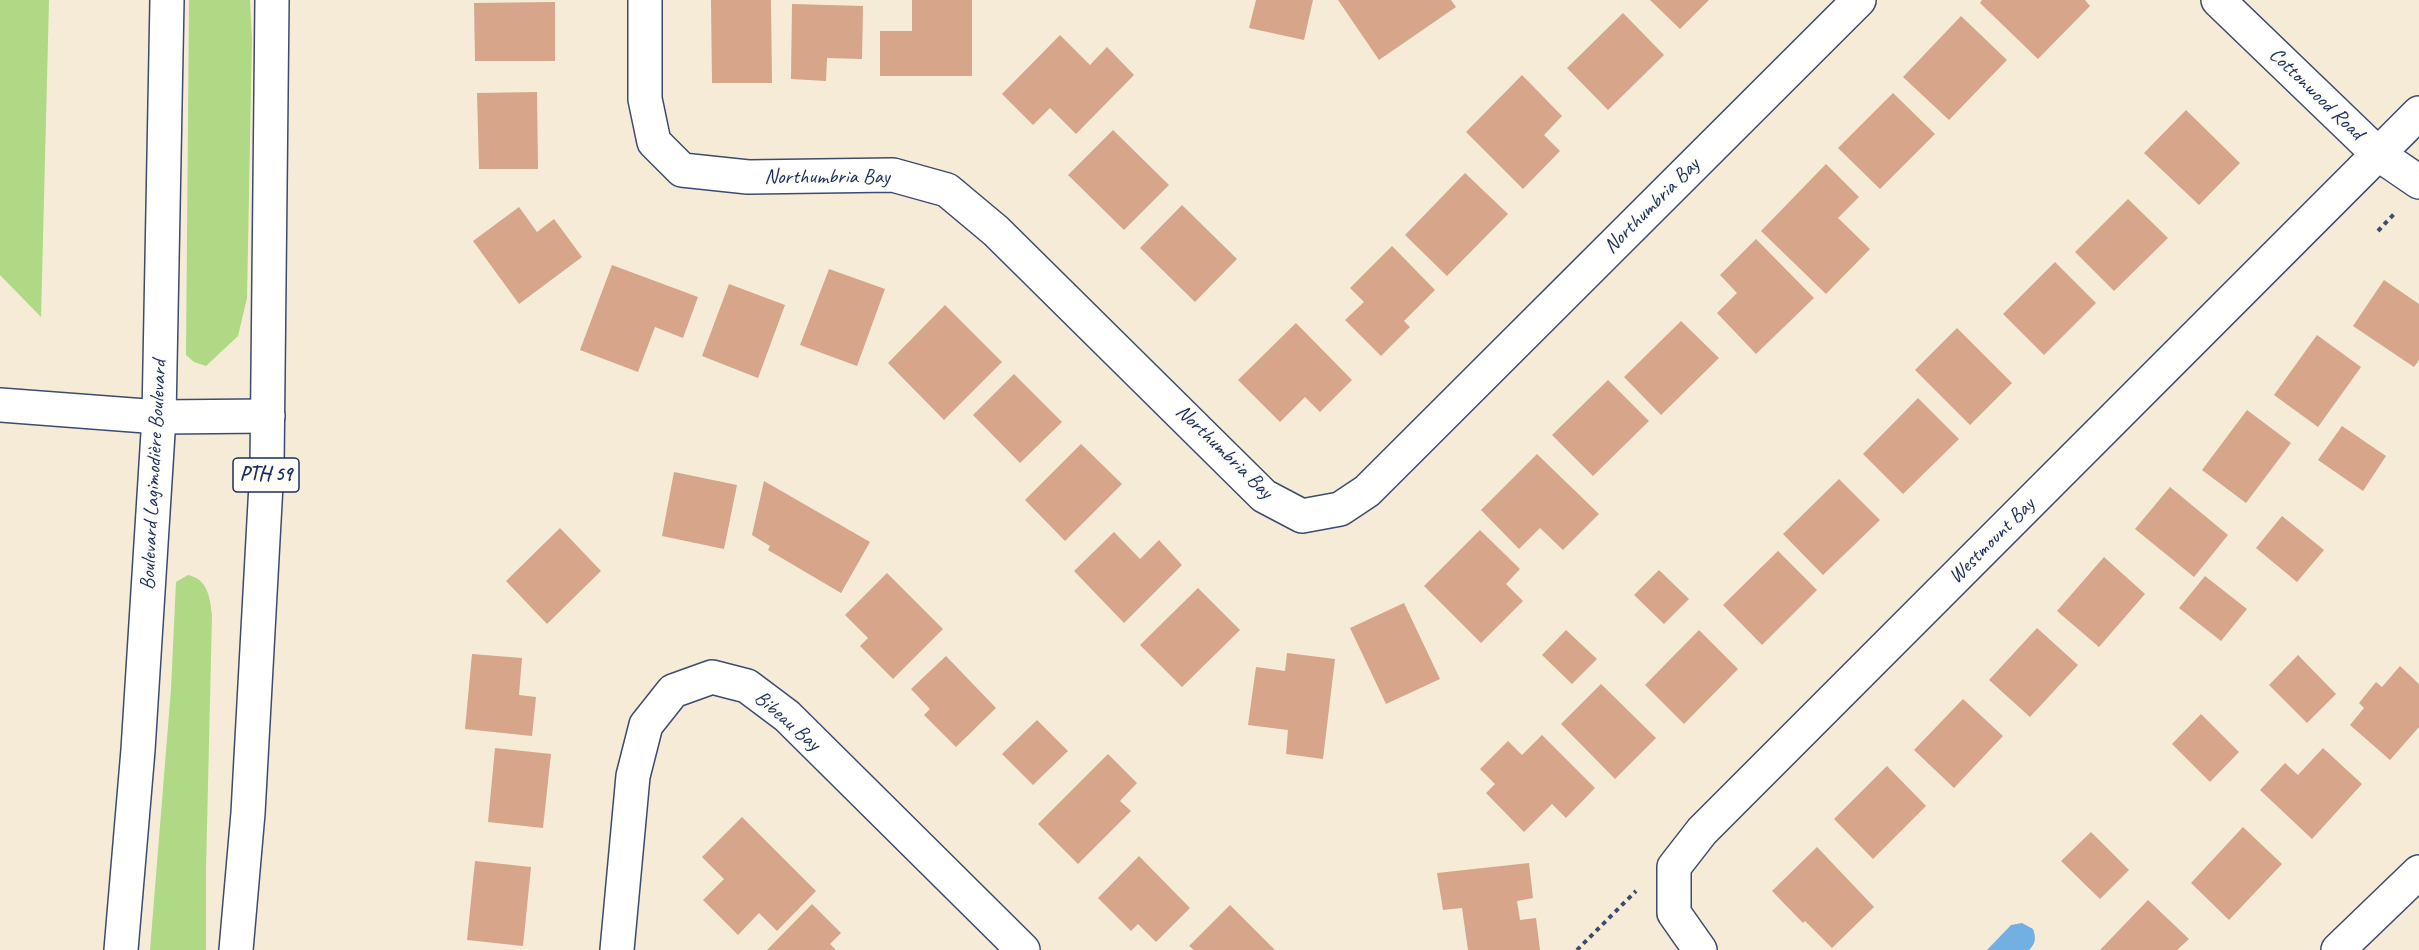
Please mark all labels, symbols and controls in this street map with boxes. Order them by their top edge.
street label: Cottonwood Road [2263,42,2369,146]
street label: Northumbria Bay [1599,153,1705,259]
street label: Northumbria Bay [764,164,890,190]
street label: Boulevard Lagimodière Boulevard [135,359,173,591]
street label: Northumbria Bay [1170,399,1278,505]
road number: PTH 59 [233,458,299,492]
street label: Westmount Bay [1944,493,2040,589]
street label: Bibeau Bay [749,685,825,757]

